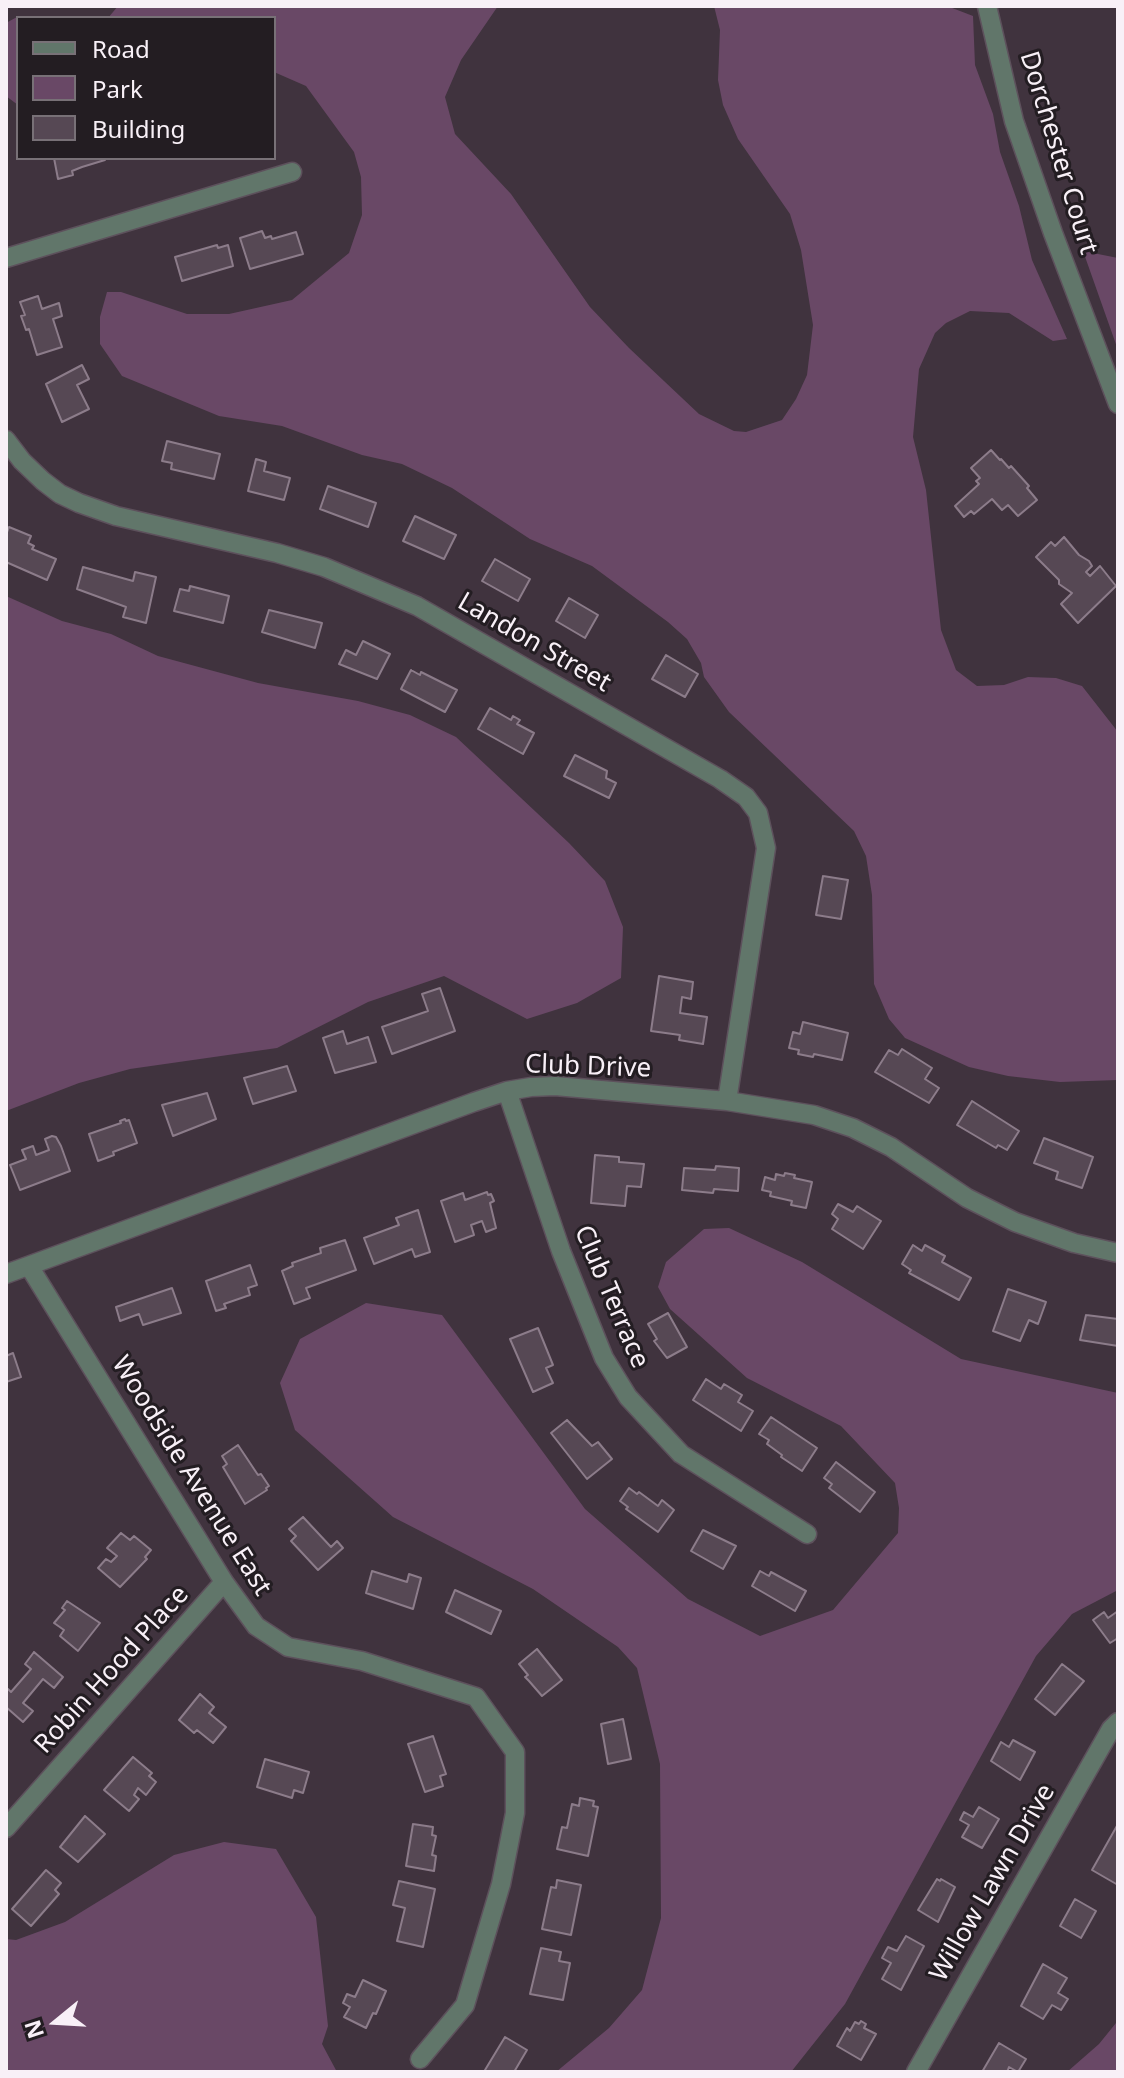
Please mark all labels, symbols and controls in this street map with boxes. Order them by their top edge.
legend [16,16,276,160]
text: Road [92,32,150,65]
street label: Dorchester Court [1012,48,1104,258]
text: Park [92,72,143,105]
text: Building [92,112,185,145]
street label: Landon Street [452,587,616,699]
street label: Club Drive [524,1049,652,1085]
street label: Club Terrace [567,1221,655,1373]
street label: Woodside Avenue East [104,1350,278,1602]
street label: Robin Hood Place [28,1580,196,1760]
street label: Willow Lawn Drive [924,1779,1062,1987]
north arrow [16,1982,96,2062]
text: N [16,2016,50,2043]

